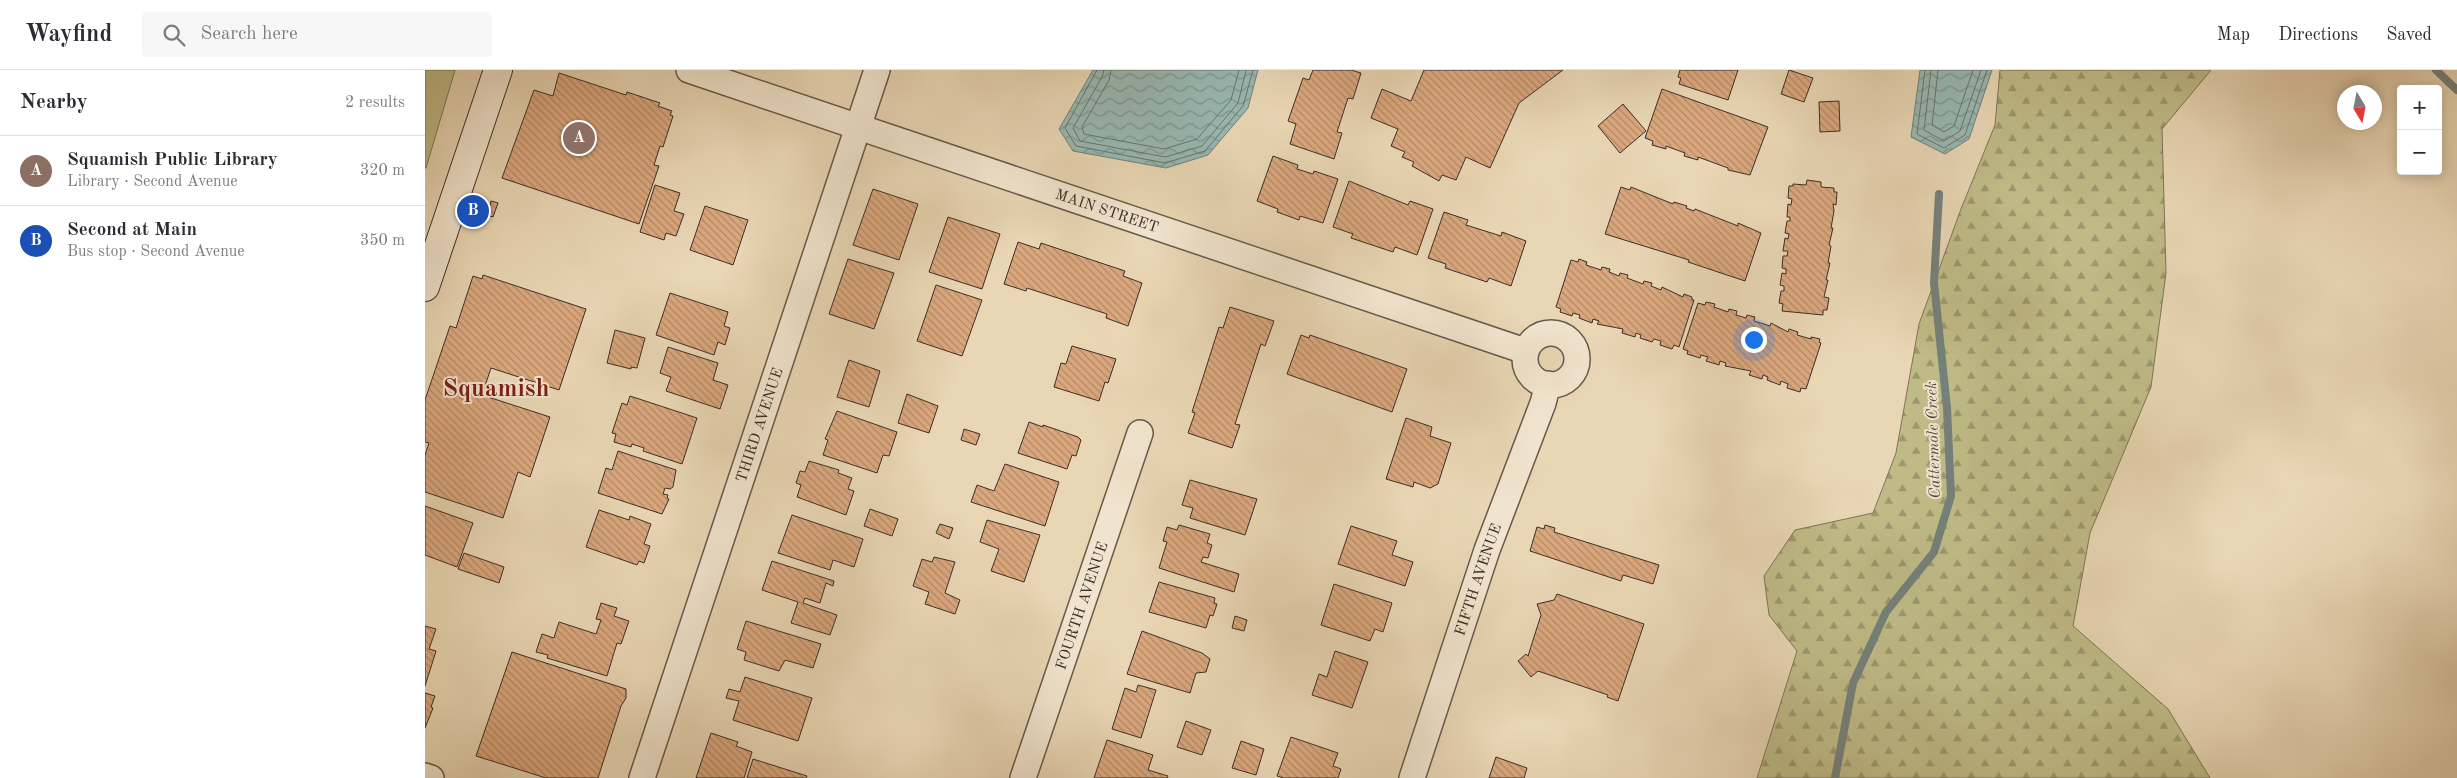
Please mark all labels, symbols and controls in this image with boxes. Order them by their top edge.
search box [142,12,492,57]
icon: search [160,21,188,49]
text: Wayfind [25,23,112,47]
text: Search here [200,25,298,44]
text: Map [2217,26,2250,44]
text: Directions [2278,26,2358,44]
text: Saved [2386,26,2432,44]
north arrow [2337,85,2382,130]
map controls [2397,85,2442,175]
button: + [2397,85,2442,130]
text: Nearby [20,92,88,113]
text: 2 results [345,95,405,111]
pin: A [563,119,595,157]
button: − [2397,130,2442,175]
text: Squamish Public Library [67,151,278,170]
text: A [30,163,42,179]
text: 320 m [360,163,405,179]
text: Library · Second Avenue [67,174,238,190]
street label: MAIN STREET [1053,188,1160,236]
pin: B [457,192,489,230]
text: Second at Main [67,221,197,240]
text: B [30,233,42,249]
text: 350 m [360,233,405,249]
text: Bus stop · Second Avenue [67,244,245,260]
your location [1741,327,1767,353]
street label: THIRD AVENUE [735,366,787,485]
district label: Squamish [442,377,550,402]
water label: Cattermole Creek [1924,381,1944,499]
street label: FIFTH AVENUE [1453,522,1505,638]
street label: FOURTH AVENUE [1054,540,1111,672]

